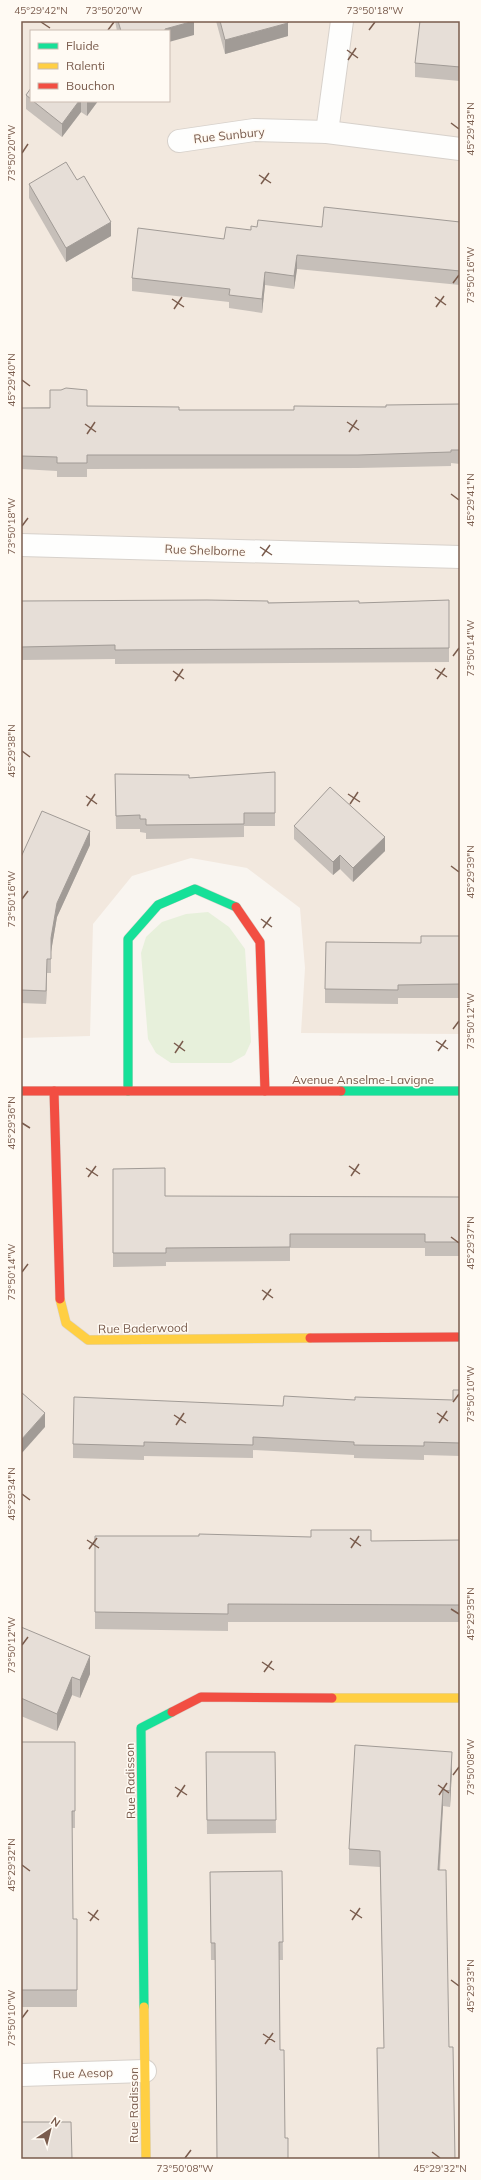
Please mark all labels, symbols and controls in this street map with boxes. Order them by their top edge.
text: 45°29'42"N [14,4,68,17]
text: 73°50'20"W [86,4,142,17]
text: 73°50'18"W [347,4,403,17]
legend [30,30,170,102]
text: Fluide [66,38,99,53]
text: Ralenti [66,58,105,73]
text: Bouchon [66,78,115,93]
text: 45°29'43"N [464,102,477,156]
street label: Rue Sunbury [193,124,266,146]
text: 73°50'20"W [5,125,18,181]
text: 73°50'16"W [464,247,477,303]
text: 45°29'40"N [5,353,18,407]
text: 45°29'41"N [464,473,477,527]
text: 73°50'18"W [5,498,18,554]
street label: Rue Shelborne [164,541,246,559]
text: 73°50'14"W [464,620,477,676]
text: 45°29'38"N [5,724,18,778]
text: 45°29'39"N [464,845,477,899]
text: 73°50'16"W [5,871,18,927]
text: 73°50'12"W [464,993,477,1049]
street label: Avenue Anselme-Lavigne [292,1072,434,1087]
text: 45°29'36"N [5,1096,18,1150]
text: 45°29'37"N [464,1216,477,1270]
text: 73°50'14"W [5,1244,18,1300]
street label: Rue Baderwood [98,1320,188,1336]
text: 73°50'10"W [464,1366,477,1422]
text: 45°29'34"N [5,1467,18,1521]
text: 45°29'35"N [464,1587,477,1641]
text: 73°50'12"W [5,1617,18,1673]
text: 73°50'08"W [464,1739,477,1795]
street label: Rue Radisson [122,1743,138,1819]
text: 45°29'32"N [5,1838,18,1892]
text: 45°29'33"N [464,1959,477,2013]
text: 73°50'10"W [5,1990,18,2046]
street label: Rue Aesop [53,2064,113,2082]
street label: Rue Radisson [126,2067,141,2143]
north arrow [30,2110,70,2150]
text: N [48,2114,63,2130]
text: 73°50'08"W [157,2162,213,2175]
text: 45°29'32"N [413,2162,467,2175]

